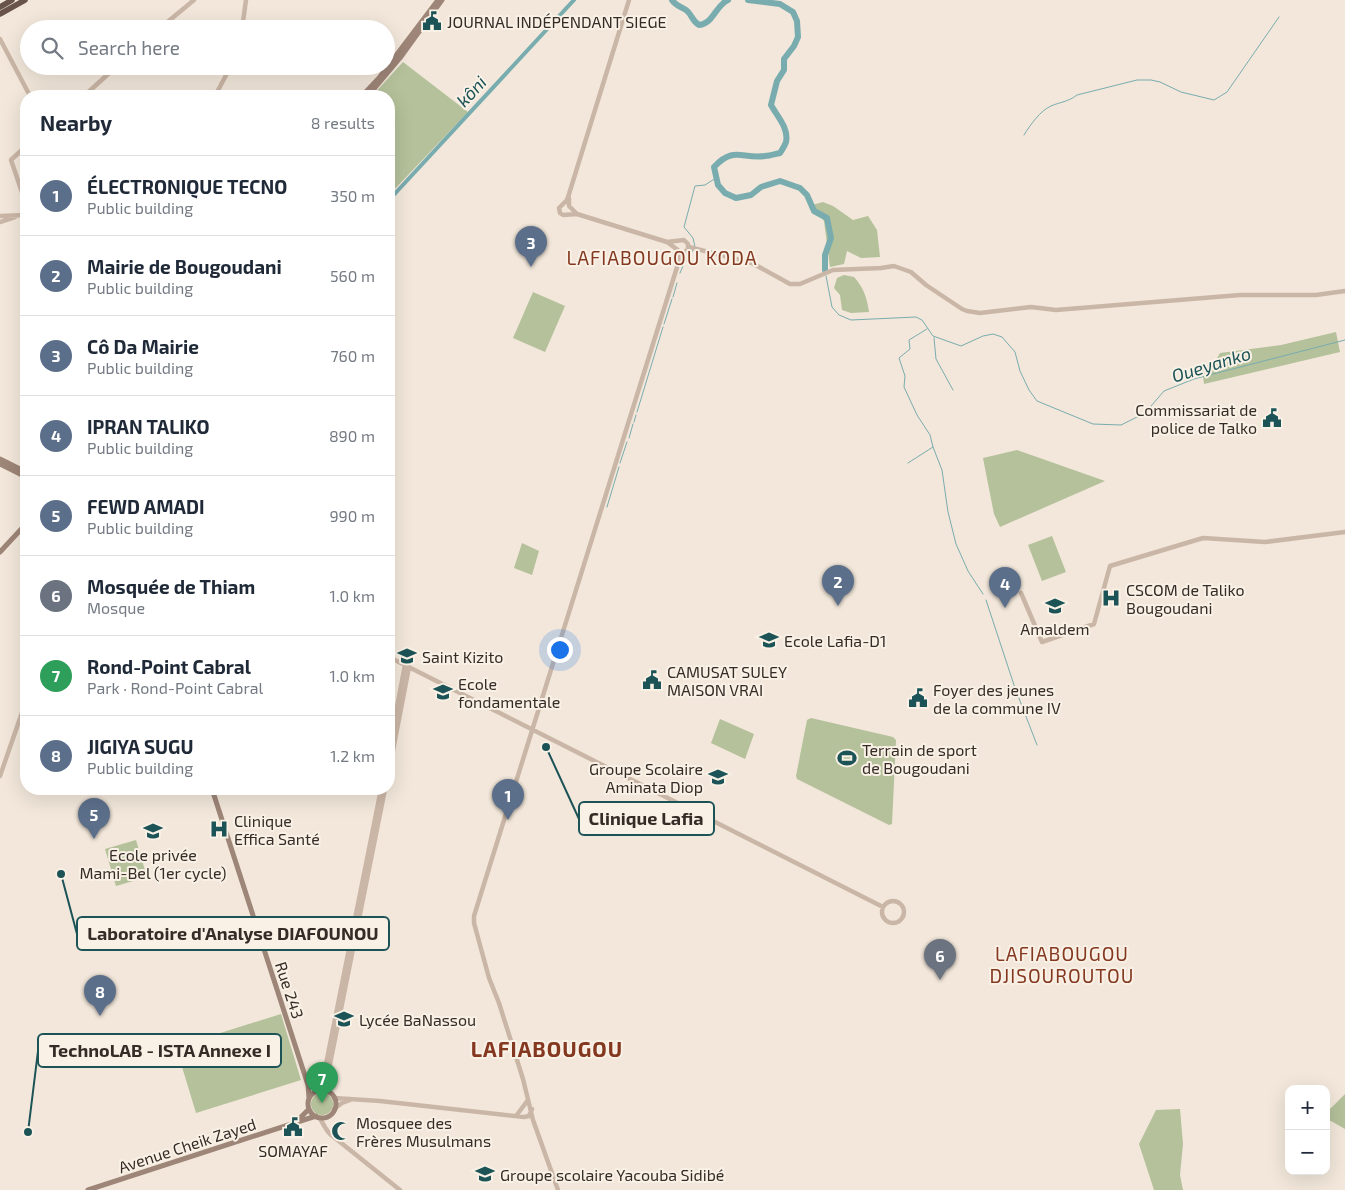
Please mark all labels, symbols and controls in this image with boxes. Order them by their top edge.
public building icon: JOURNAL INDÉPENDANT SIEGE [421,10,443,32]
place label: JOURNAL INDÉPENDANT SIEGE [447,12,666,31]
search box [20,20,395,75]
icon: search [38,34,66,62]
text: Search here [78,36,180,59]
water label: kôni [451,71,491,111]
text: Nearby [40,110,112,135]
text: 8 results [311,113,375,132]
text: ÉLECTRONIQUE TECNO [87,175,287,198]
text: 1 [53,186,59,205]
text: 350 m [330,186,375,205]
text: Public building [87,198,193,217]
pin: 3 [515,226,547,267]
district label: LAFIABOUGOU KODA [566,246,758,269]
text: Mairie de Bougoudani [87,255,282,278]
text: 2 [51,266,61,285]
text: 560 m [330,266,375,285]
text: Public building [87,278,193,297]
text: Cô Da Mairie [87,335,199,358]
water label: Oueyanko [1169,342,1253,386]
text: 3 [51,346,61,365]
text: 760 m [330,346,375,365]
text: Public building [87,358,193,377]
place label: Commissariat de police de Talko [1135,400,1257,437]
public building icon: Commissariat de police de Talko [1261,407,1283,429]
text: IPRAN TALIKO [87,415,210,438]
text: 4 [51,426,61,445]
text: 890 m [329,426,375,445]
text: Public building [87,438,193,457]
text: FEWD AMADI [87,495,204,518]
text: 5 [52,506,60,525]
text: 990 m [329,506,375,525]
text: Public building [87,518,193,537]
pin: 2 [822,565,854,606]
pin: 4 [989,567,1021,608]
text: Mosquée de Thiam [87,575,255,598]
place label: CSCOM de Taliko Bougoudani [1126,580,1245,617]
text: 6 [51,586,61,605]
text: 1.0 km [330,586,375,605]
hospital icon: CSCOM de Taliko Bougoudani [1100,587,1122,609]
school or university icon: Amaldem [1044,595,1066,617]
text: Mosque [87,598,145,617]
place label: Amaldem [1020,619,1090,638]
school or university icon: Ecole Lafia-D1 [758,629,780,651]
place label: Ecole Lafia-D1 [784,631,886,650]
your location [547,637,573,663]
school or university icon: Saint Kizito [396,645,418,667]
place label: Saint Kizito [422,647,503,666]
text: Rond-Point Cabral [87,655,251,678]
place label: CAMUSAT SULEY MAISON VRAI [667,662,787,699]
text: 7 [52,666,60,685]
text: 1.0 km [330,666,375,685]
public building icon: CAMUSAT SULEY MAISON VRAI [641,669,663,691]
place label: Ecole fondamentale [458,674,560,711]
text: Park · Rond-Point Cabral [87,678,263,697]
place label: Foyer des jeunes de la commune IV [933,680,1061,717]
school or university icon: Ecole fondamentale [432,681,454,703]
public building icon: Foyer des jeunes de la commune IV [907,687,929,709]
text: JIGIYA SUGU [87,735,193,758]
place label: Terrain de sport de Bougoudani [862,740,977,777]
text: 8 [51,746,61,765]
text: 1.2 km [330,746,375,765]
sports icon: Terrain de sport de Bougoudani [836,747,858,769]
text: Public building [87,758,193,777]
place label: Groupe Scolaire Aminata Diop [589,759,703,796]
school or university icon: Groupe Scolaire Aminata Diop [707,766,729,788]
pin: 1 [492,779,524,820]
pin: 5 [78,798,110,839]
callout: Clinique Lafia [579,802,714,835]
text: Clinique Lafia [589,807,703,829]
place label: Clinique Effica Santé [234,811,320,848]
hospital icon: Clinique Effica Santé [208,818,230,840]
school or university icon: Ecole privée Mami-Bel (1er cycle) [142,820,164,842]
place label: Ecole privée Mami-Bel (1er cycle) [79,845,227,882]
callout: Laboratoire d'Analyse DIAFOUNOU [77,917,389,950]
text: Laboratoire d'Analyse DIAFOUNOU [87,922,379,944]
pin: 6 [924,939,956,980]
district label: LAFIABOUGOU DJISOUROUTOU [990,942,1134,987]
street label: Rue 243 [272,959,308,1021]
pin: 8 [84,975,116,1016]
school or university icon: Lycée BaNassou [333,1008,355,1030]
place label: Lycée BaNassou [359,1010,476,1029]
callout: TechnoLAB - ISTA Annexe I [38,1034,281,1067]
district label: LAFIABOUGOU [471,1036,623,1061]
text: TechnoLAB - ISTA Annexe I [49,1039,271,1061]
pin: 7 [306,1062,338,1103]
map controls [1285,1085,1330,1175]
button: + [1285,1085,1330,1130]
place label: Mosquee des Frères Musulmans [356,1113,491,1150]
street label: Avenue Cheik Zayed [116,1114,258,1176]
public building icon: SOMAYAF [282,1116,304,1138]
mosque icon: Mosquee des Frères Musulmans [330,1120,352,1142]
button: − [1285,1130,1330,1175]
place label: SOMAYAF [258,1141,328,1160]
school or university icon: Groupe scolaire Yacouba Sidibé [474,1163,496,1185]
place label: Groupe scolaire Yacouba Sidibé [500,1165,724,1184]

